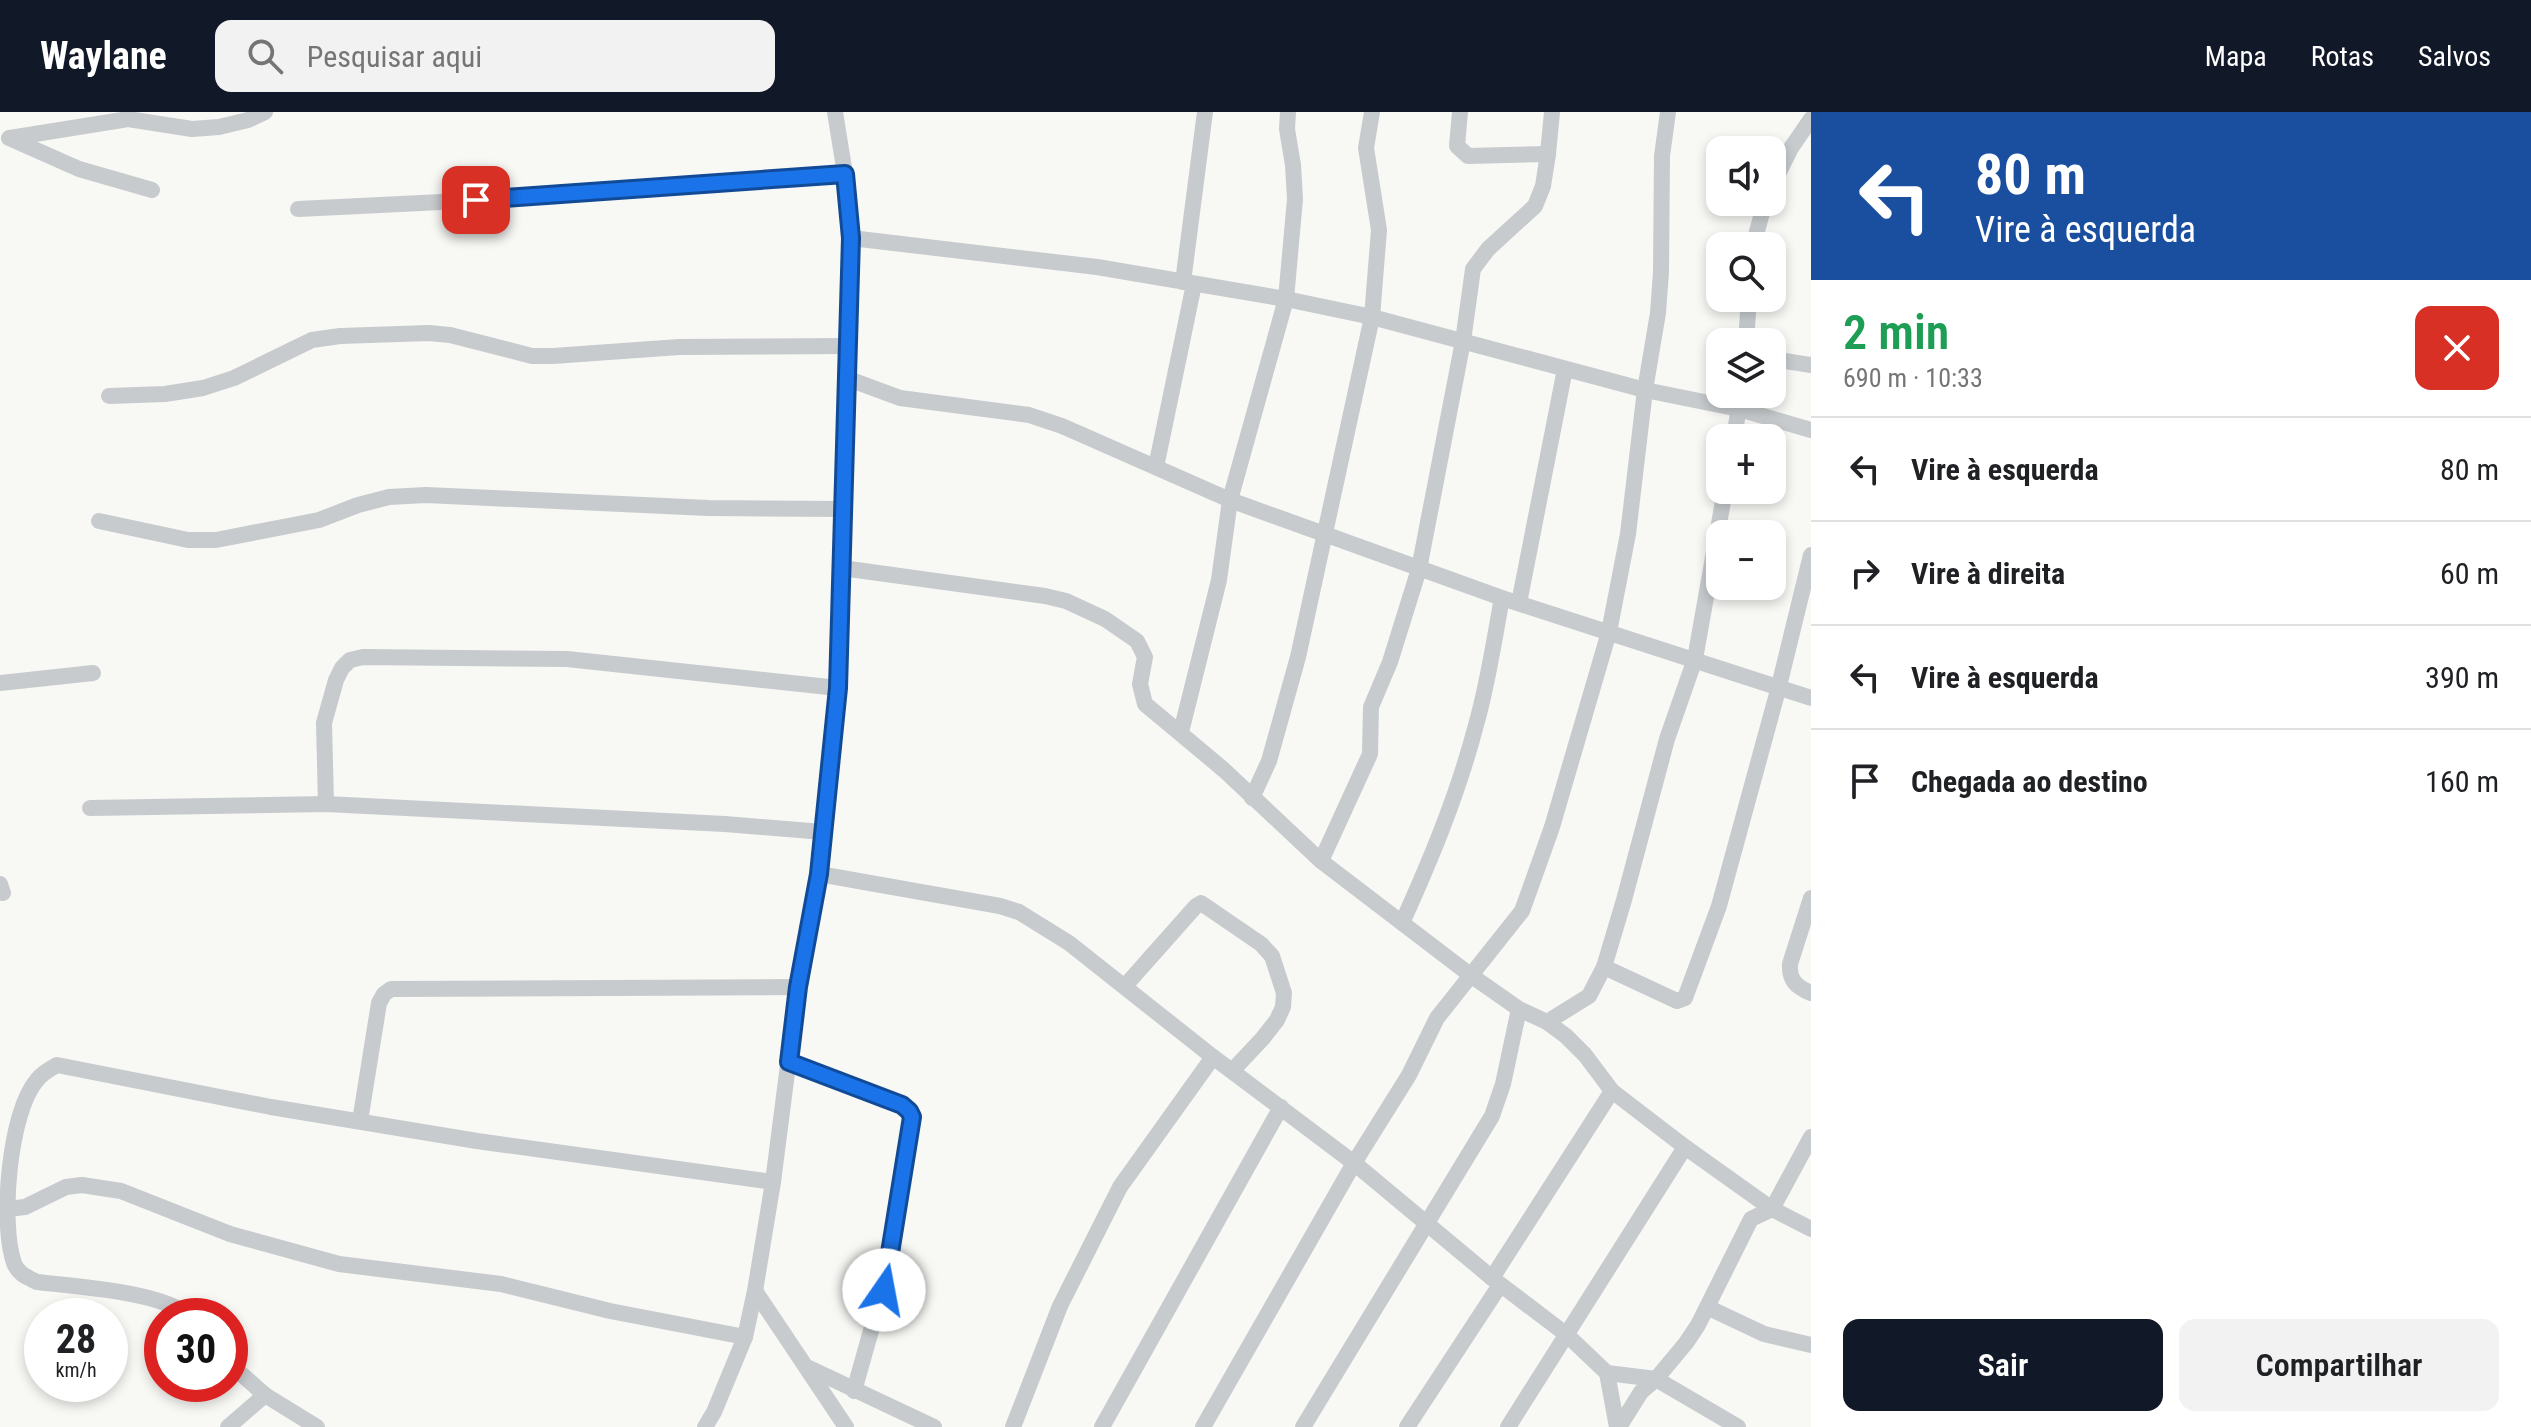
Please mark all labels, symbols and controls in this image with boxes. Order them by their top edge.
search box [215,20,775,92]
text: Waylane [40,34,167,78]
icon: search [243,34,287,78]
text: Pesquisar aqui [307,39,482,74]
text: Mapa [2205,40,2267,73]
text: Rotas [2311,40,2374,73]
text: Salvos [2418,40,2491,73]
map controls [1706,136,1786,600]
button: sound [1706,136,1786,216]
text: 80 m [1975,142,2086,208]
icon: left [1843,144,1947,248]
pin [442,166,510,234]
icon: arrive [454,178,498,222]
text: Vire à esquerda [1975,209,2196,251]
button: search [1706,232,1786,312]
text: 2 min [1843,304,1949,361]
button: close [2415,306,2499,390]
button: layers [1706,328,1786,408]
text: 690 m · 10:33 [1843,363,1983,393]
button: + [1706,424,1786,504]
icon: left [1843,447,1887,491]
text: Vire à esquerda [1911,452,2099,487]
text: 80 m [2440,452,2499,487]
button: − [1706,520,1786,600]
icon: right [1843,551,1887,595]
text: Vire à direita [1911,556,2065,591]
text: 60 m [2440,556,2499,591]
icon: left [1843,655,1887,699]
text: Vire à esquerda [1911,660,2099,695]
text: 390 m [2425,660,2499,695]
icon: arrive [1843,759,1887,803]
text: Chegada ao destino [1911,764,2148,799]
text: 160 m [2425,764,2499,799]
position arrow [842,1248,926,1332]
speed limit sign: 30 [144,1298,248,1402]
text: 28 [56,1316,96,1363]
button: Sair [1843,1319,2163,1411]
button: Compartilhar [2179,1319,2499,1411]
text: km/h [55,1358,97,1382]

